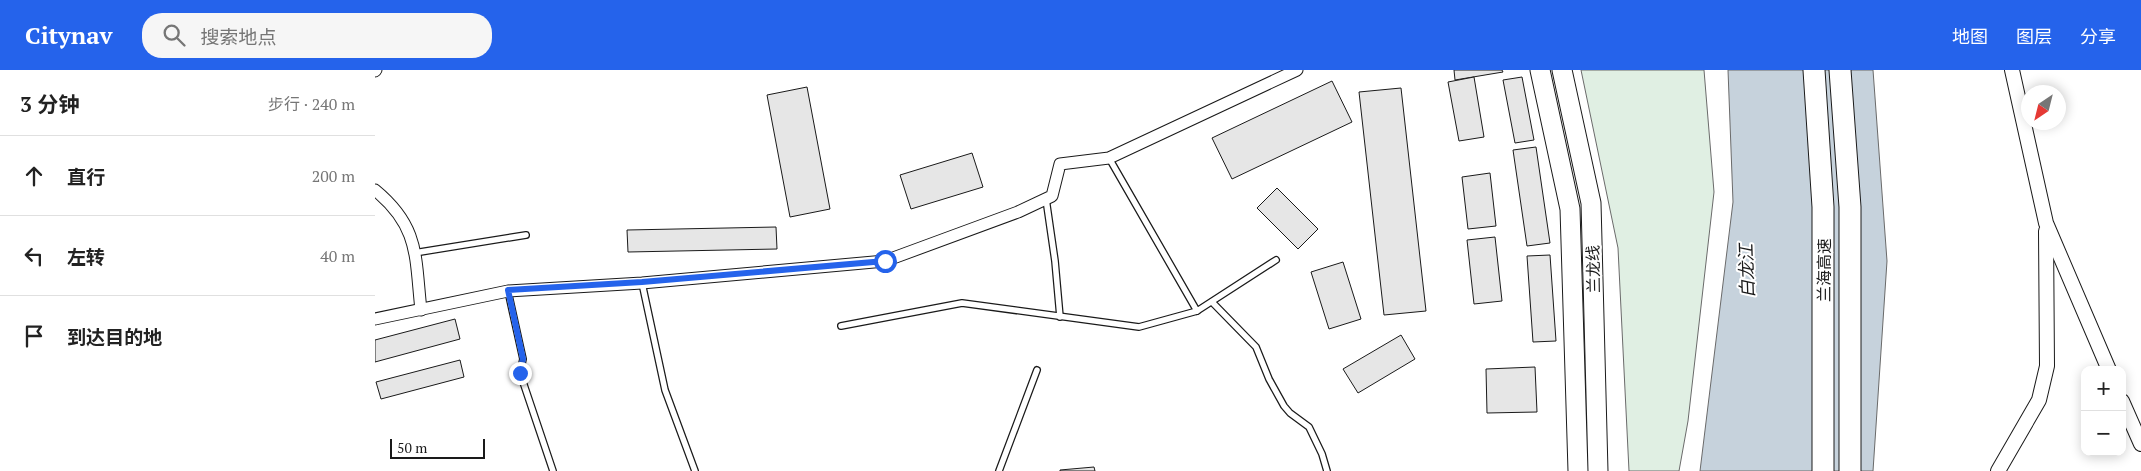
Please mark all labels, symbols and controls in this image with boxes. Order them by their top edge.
search box [142,13,492,58]
text: Citynav [25,19,112,51]
icon: search [160,21,188,49]
text: 搜索地点 [200,24,277,49]
text: 地图 [1952,24,1988,48]
text: 图层 [2016,24,2052,48]
text: 分享 [2080,24,2116,48]
north arrow [2021,85,2066,130]
text: 3 分钟 [20,90,80,118]
text: 步行 · 240 m [268,93,355,115]
icon: ahead [20,162,48,190]
text: 直行 [67,164,105,189]
text: 200 m [312,165,355,187]
street label: 兰海高速 [1813,238,1835,302]
icon: left [20,242,48,270]
water label: 白龙江 [1733,242,1759,298]
text: 左转 [67,244,105,269]
text: 40 m [320,245,355,267]
street label: 兰龙线 [1582,245,1604,293]
route start [874,250,897,273]
icon: arrive [20,322,48,350]
text: 到达目的地 [67,324,162,349]
route end [509,362,532,385]
map controls [2081,366,2126,456]
button: + [2081,366,2126,411]
button: − [2081,411,2126,456]
scale bar [390,436,485,459]
text: 50 m [397,438,427,457]

